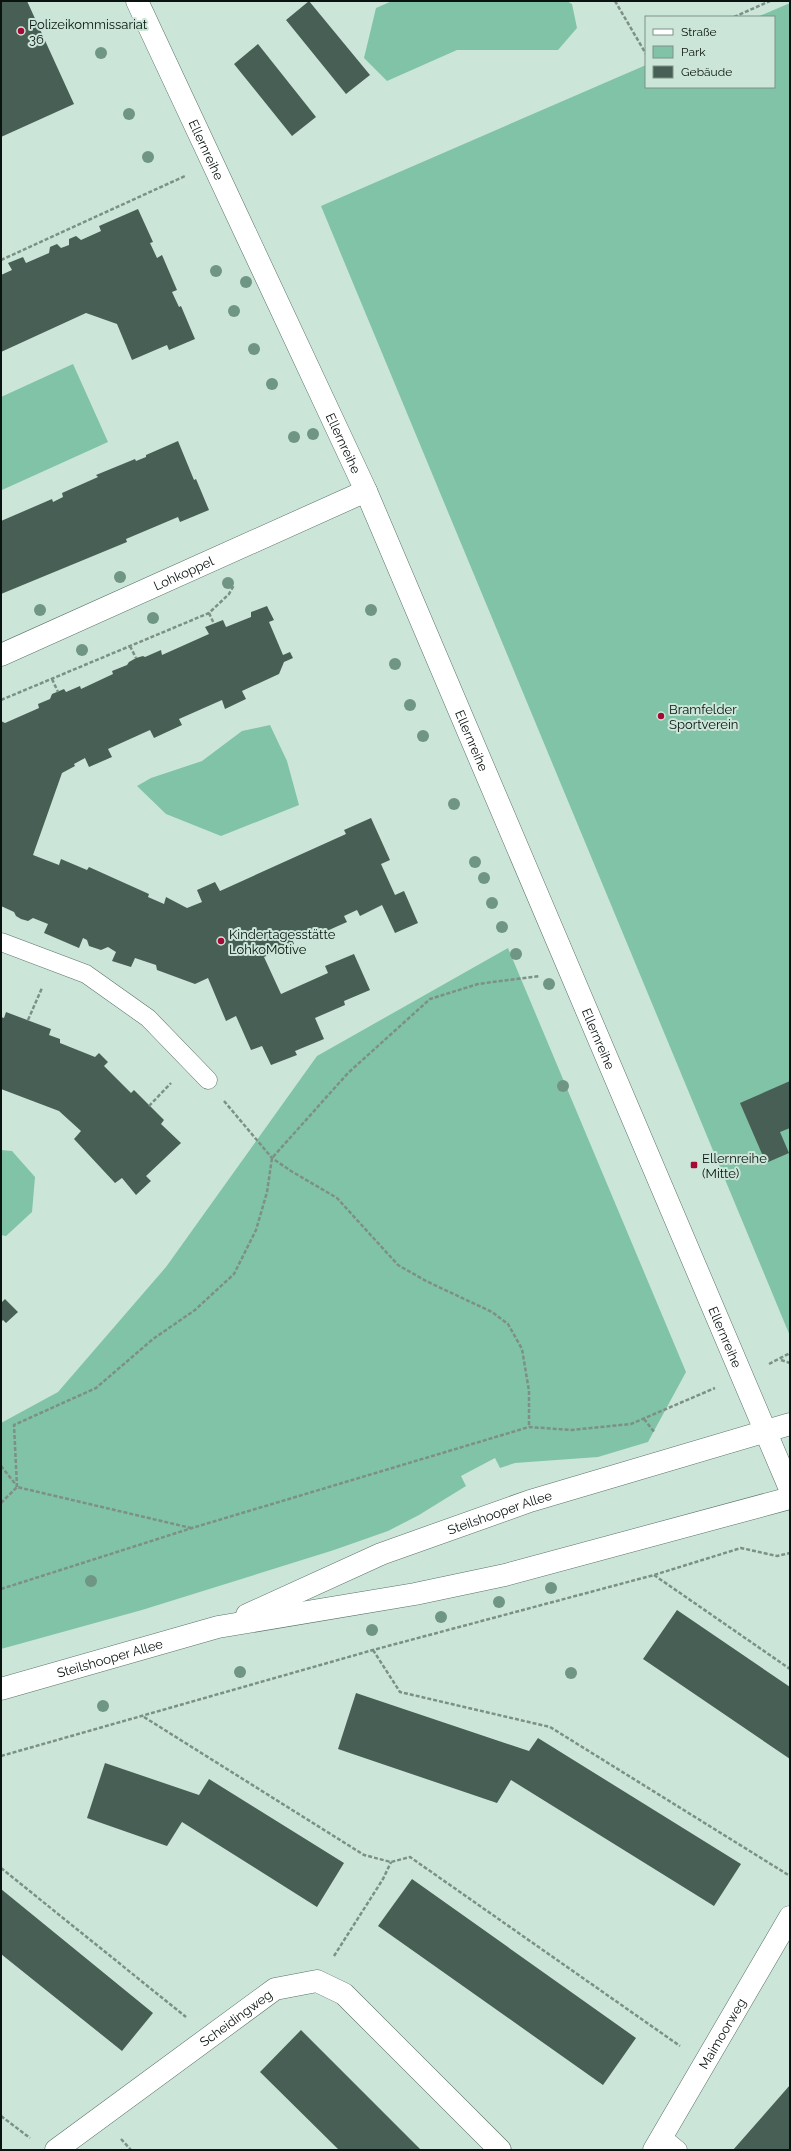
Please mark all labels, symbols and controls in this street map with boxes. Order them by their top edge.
legend [645,16,775,88]
place label: Polizeikommissariat 36 [29,17,148,47]
text: Straße [681,25,717,39]
marker: Polizeikommissariat 36 [16,26,26,36]
text: Park [681,45,706,59]
text: Gebäude [681,65,732,79]
street label: Ellernreihe [186,117,227,182]
street label: Ellernreihe [323,411,364,476]
street label: Lohkoppel [151,553,216,593]
place label: Bramfelder Sportverein [669,702,738,732]
street label: Ellernreihe [452,708,492,774]
marker: Bramfelder Sportverein [656,711,666,721]
place label: Kindertagesstätte LohkoMotive [229,927,336,957]
marker: Kindertagesstätte LohkoMotive [216,936,226,946]
street label: Ellernreihe [579,1006,618,1072]
place label: Ellernreihe (Mitte) [702,1151,767,1181]
marker: Ellernreihe (Mitte) [689,1160,699,1170]
street label: Ellernreihe [706,1304,745,1370]
street label: Steilshooper Allee [445,1487,554,1537]
street label: Steilshooper Allee [55,1636,165,1680]
street label: Scheidingweg [197,1986,275,2049]
street label: Maimoorweg [696,1995,749,2071]

